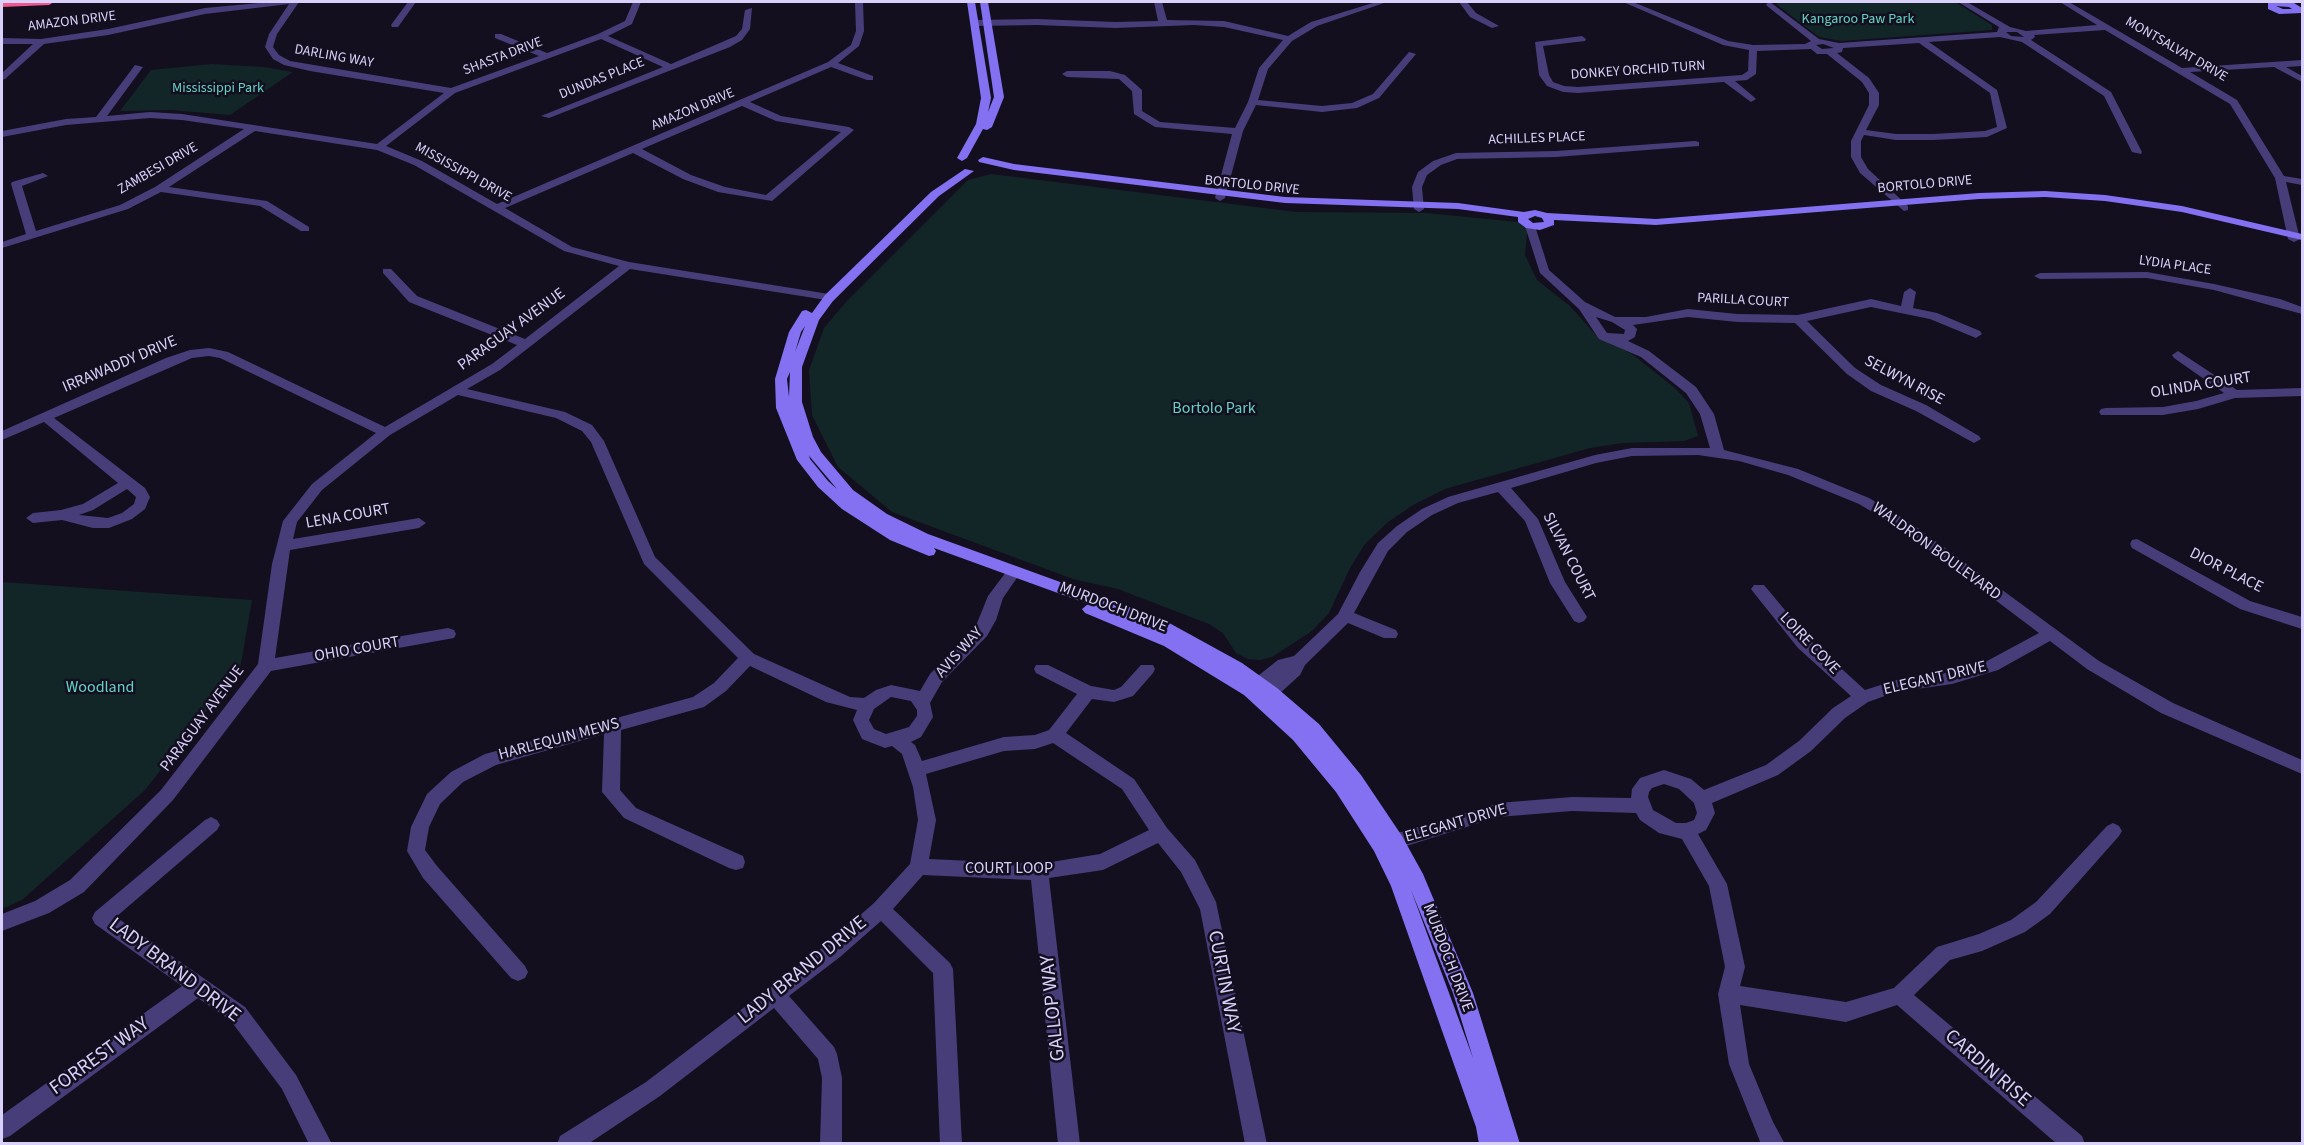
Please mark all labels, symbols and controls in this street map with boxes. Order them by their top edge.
street label: AMAZON DRIVE [27,8,117,36]
park label: Kangaroo Paw Park [1802,12,1914,28]
street label: MONTSALVAT DRIVE [2122,14,2230,86]
street label: SHASTA DRIVE [461,34,545,80]
street label: DARLING WAY [293,42,375,72]
street label: DUNDAS PLACE [557,54,647,104]
street label: DONKEY ORCHID TURN [1570,58,1706,84]
park label: Mississippi Park [172,81,264,97]
street label: AMAZON DRIVE [649,85,737,135]
street label: ACHILLES PLACE [1488,129,1586,149]
street label: ZAMBESI DRIVE [115,139,201,199]
street label: MISSISSIPPI DRIVE [412,139,514,207]
street label: BORTOLO DRIVE [1877,172,1973,198]
street label: BORTOLO DRIVE [1204,173,1300,199]
street label: LYDIA PLACE [2138,253,2212,279]
street label: PARAGUAY AVENUE [455,285,569,375]
street label: PARILLA COURT [1697,290,1789,312]
street label: IRRAWADDY DRIVE [60,332,180,398]
street label: SELWYN RISE [1861,352,1947,410]
street label: OLINDA COURT [2149,369,2253,403]
park label: Bortolo Park [1172,399,1256,419]
street label: WALDRON BOULEVARD [1868,499,2004,605]
street label: LENA COURT [304,500,392,534]
street label: SILVAN COURT [1538,510,1598,604]
street label: DIOR PLACE [2186,544,2266,598]
street label: MURDOCH DRIVE [1056,579,1170,637]
street label: LOIRE COVE [1775,609,1843,679]
street label: AVIS WAY [932,624,988,682]
street label: OHIO COURT [313,633,401,667]
street label: ELEGANT DRIVE [1882,658,1988,700]
street label: PARAGUAY AVENUE [157,662,249,776]
park label: Woodland [66,678,134,698]
street label: HARLEQUIN MEWS [497,715,621,765]
street label: ELEGANT DRIVE [1403,800,1509,848]
street label: COURT LOOP [965,859,1053,879]
street label: MURDOCH DRIVE [1418,901,1476,1015]
street label: LADY BRAND DRIVE [734,912,872,1030]
street label: LADY BRAND DRIVE [103,914,245,1028]
street label: CURTIN WAY [1201,929,1245,1035]
street label: GALLOP WAY [1037,954,1071,1062]
street label: FORREST WAY [46,1013,154,1101]
street label: CARDIN RISE [1939,1025,2035,1113]

